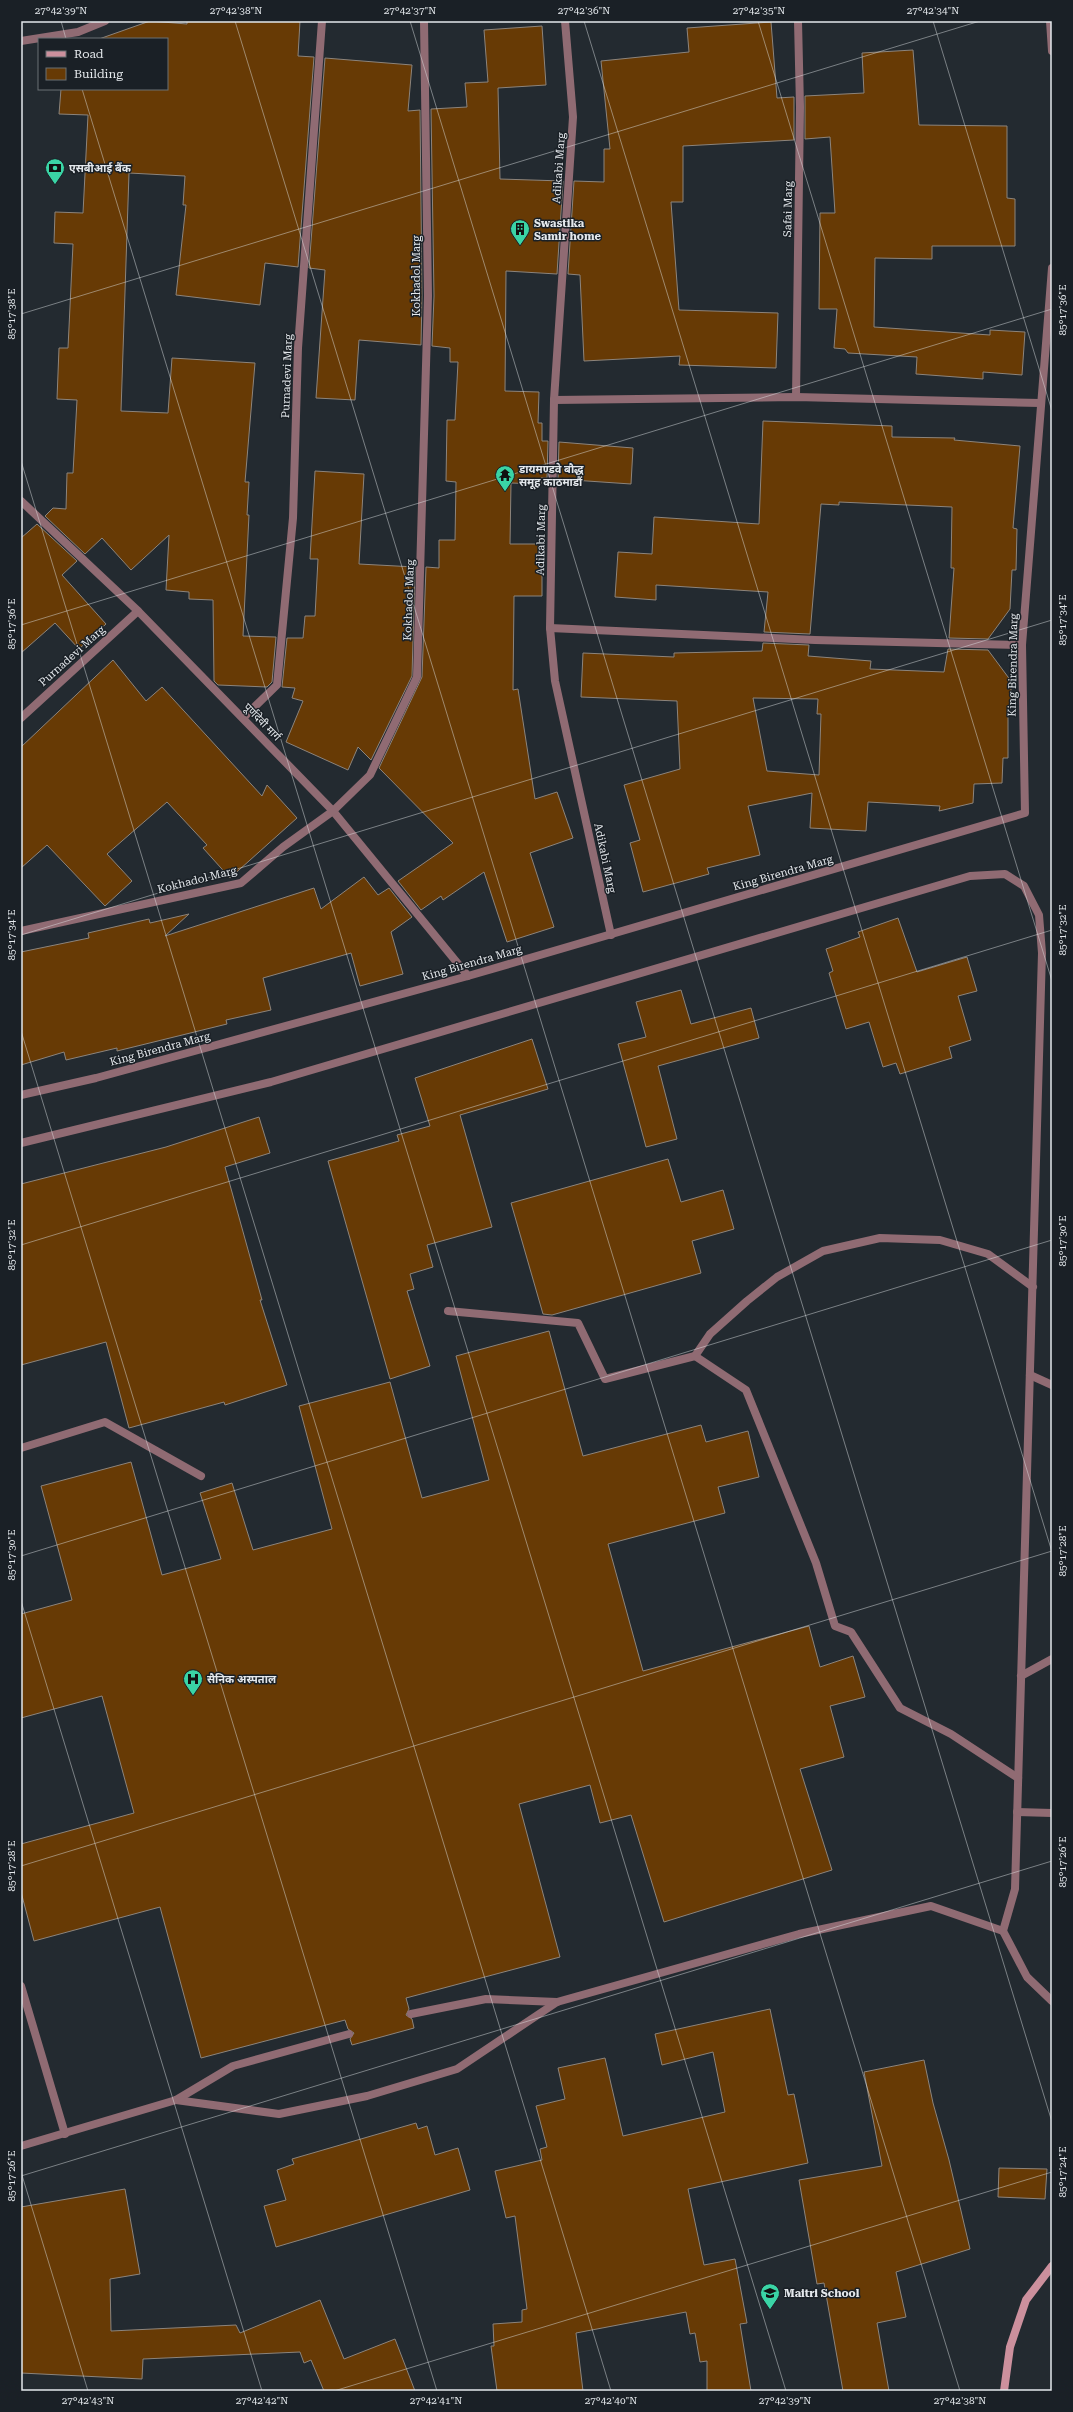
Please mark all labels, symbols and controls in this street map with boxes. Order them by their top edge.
text: 27°42'39"N [35,5,87,16]
text: 27°42'38"N [210,5,262,16]
text: 27°42'37"N [384,5,436,16]
text: 27°42'36"N [558,5,610,16]
text: 27°42'35"N [733,5,785,16]
text: 27°42'34"N [907,5,959,16]
legend [38,38,168,90]
text: Road [74,47,104,61]
text: Building [74,67,123,81]
street label: Adikabi Marg [550,131,568,204]
bank icon: एसबीआई बैंक [44,157,66,185]
place label: एसबीआई बैंक [69,162,132,175]
street label: Safai Marg [781,180,795,237]
place label: Swastika Samir home [534,217,602,243]
building icon: Swastika Samir home [509,218,531,246]
street label: Kokhadol Marg [410,235,423,317]
text: 85°17'36"E [1057,284,1068,336]
text: 85°17'38"E [6,288,17,340]
street label: Purnadevi Marg [279,333,295,418]
place label: डायमण्डवे बौद्ध समूह काठमाडौं [518,462,584,490]
temple icon: डायमण्डवे बौद्ध समूह काठमाडौं [494,464,516,492]
street label: Adikabi Marg [534,504,548,576]
street label: Kokhadol Marg [401,558,417,641]
text: 85°17'34"E [1057,594,1068,646]
text: 85°17'36"E [6,598,17,650]
street label: King Birendra Marg [1006,613,1020,717]
street label: Purnadevi Marg [36,623,108,689]
street label: पूर्णदेवी मार्ग [240,700,284,745]
street label: Adikabi Marg [591,822,619,895]
street label: King Birendra Marg [732,852,835,893]
street label: Kokhadol Marg [156,864,239,896]
text: 85°17'32"E [1057,904,1068,956]
text: 85°17'34"E [6,909,17,961]
street label: King Birendra Marg [421,942,524,983]
street label: King Birendra Marg [108,1029,212,1069]
text: 85°17'30"E [1057,1215,1068,1267]
text: 85°17'32"E [6,1219,17,1271]
text: 85°17'28"E [1057,1525,1068,1577]
text: 85°17'30"E [6,1529,17,1581]
hospital icon: सैनिक अस्पताल [182,1668,204,1696]
place label: सैनिक अस्पताल [207,1673,277,1686]
text: 85°17'26"E [1057,1836,1068,1888]
text: 85°17'28"E [6,1840,17,1892]
text: 85°17'24"E [1057,2146,1068,2198]
text: 85°17'26"E [6,2150,17,2202]
school or university icon: Maitri School [759,2282,781,2310]
place label: Maitri School [784,2287,860,2300]
text: 27°42'43"N [62,2395,114,2406]
text: 27°42'42"N [236,2395,288,2406]
text: 27°42'41"N [410,2395,462,2406]
text: 27°42'40"N [585,2395,637,2406]
text: 27°42'39"N [759,2395,811,2406]
text: 27°42'38"N [934,2395,986,2406]

